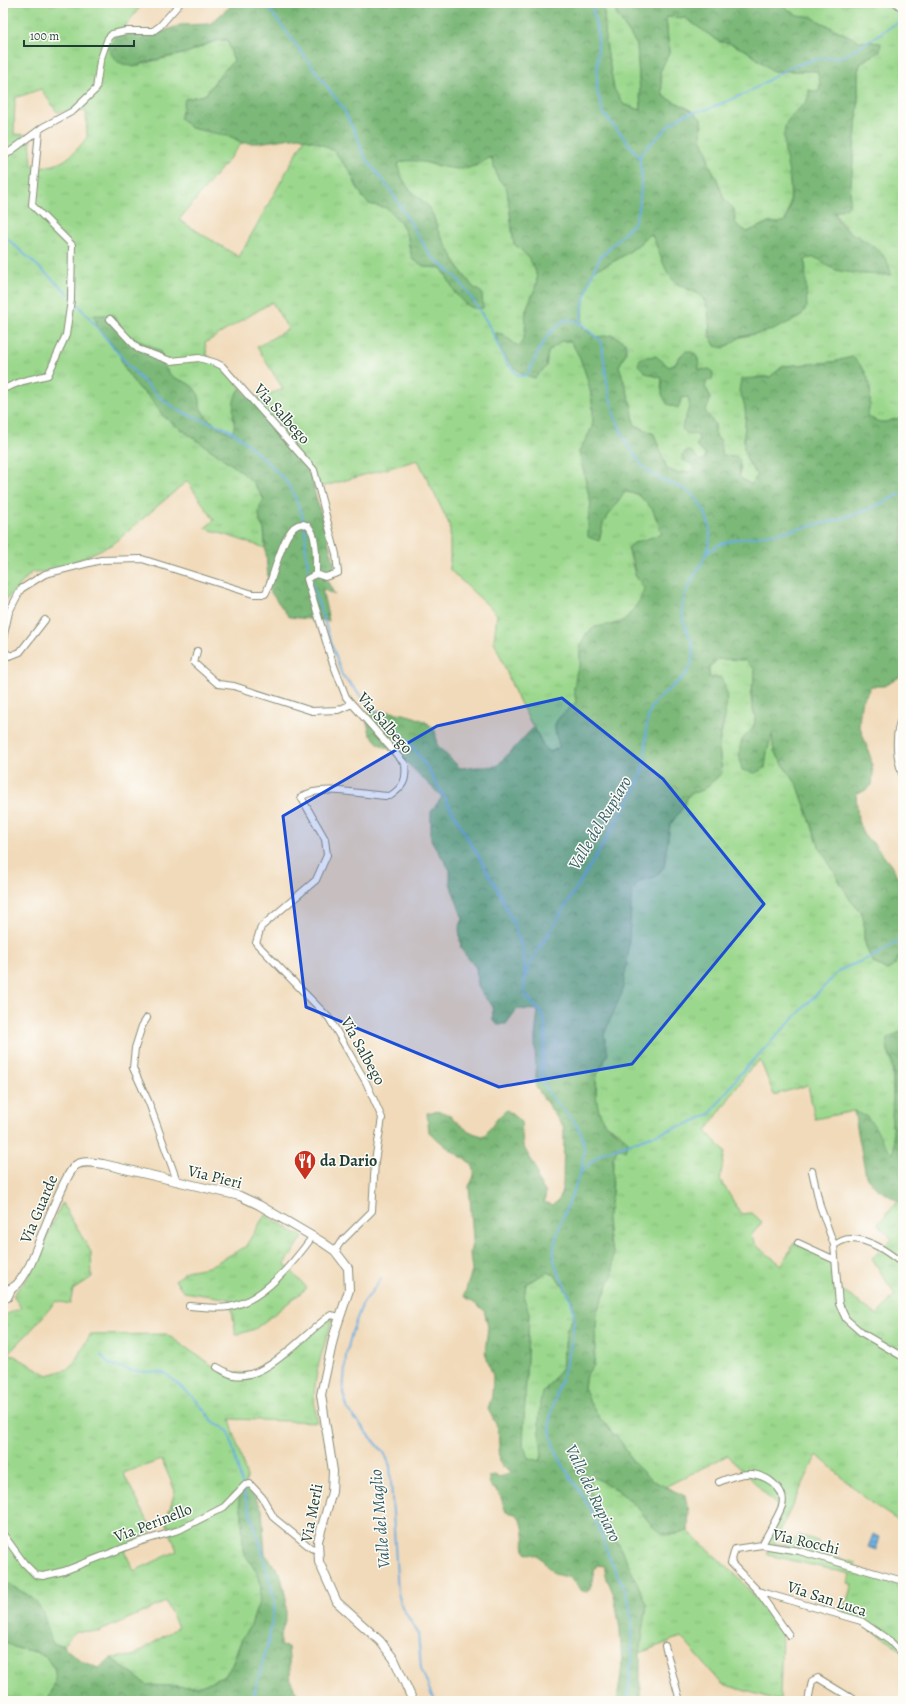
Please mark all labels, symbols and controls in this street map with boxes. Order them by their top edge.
scale bar [24,22,134,48]
text: 100 m [30,28,59,44]
street label: Via Salbego [248,378,315,449]
street label: Via Salbego [351,687,418,758]
water label: Valle del Rupiaro [563,772,637,874]
street label: Via Salbego [335,1012,391,1089]
restaurant icon: da Dario [292,1148,318,1181]
place label: da Dario [320,1150,377,1172]
street label: Via Pieri [185,1159,244,1194]
street label: Via Guarde [14,1171,63,1248]
water label: Valle del Rupiaro [560,1440,627,1546]
water label: Valle del Maglio [364,1468,396,1570]
street label: Via Merli [295,1482,328,1545]
street label: Via Perinello [110,1498,195,1548]
street label: Via Rocchi [769,1523,842,1560]
street label: Via San Luca [783,1575,870,1622]

